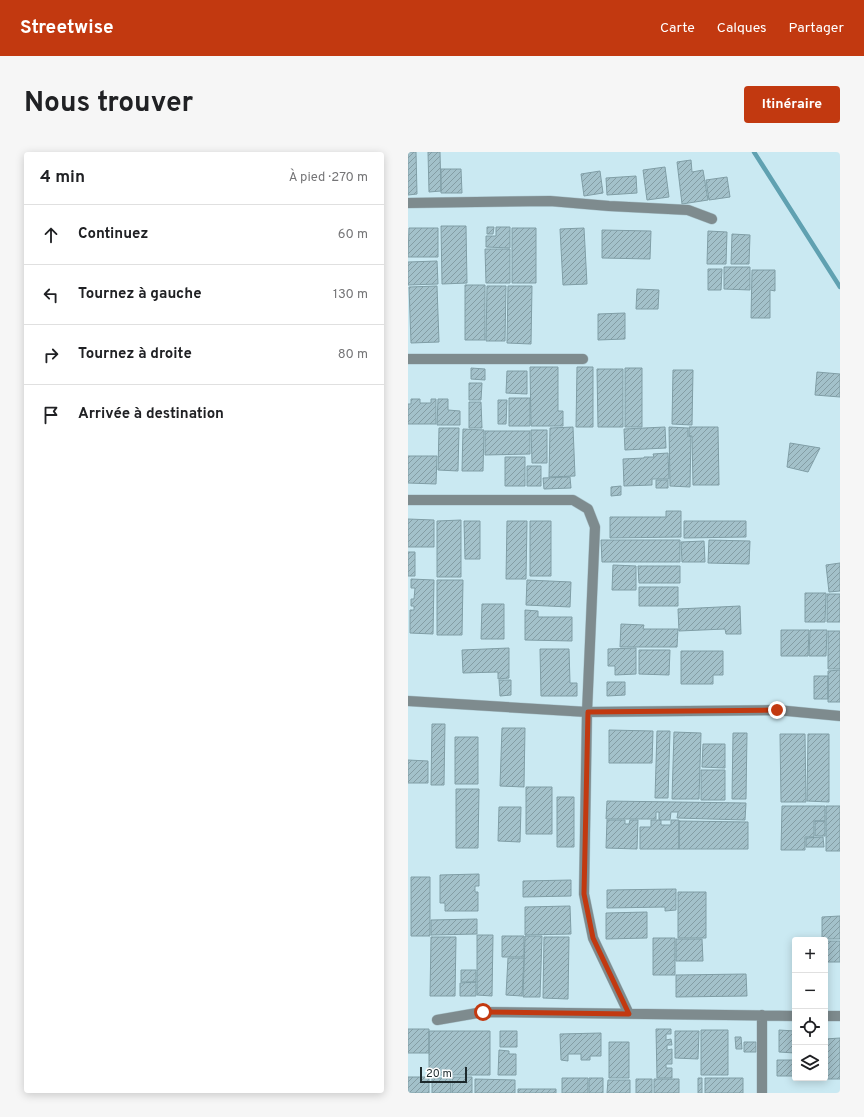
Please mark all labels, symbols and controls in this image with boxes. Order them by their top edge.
text: Streetwise [20,16,113,40]
text: Carte [660,20,695,37]
text: Calques [717,20,767,37]
text: Partager [789,20,844,37]
text: Nous trouver [24,86,193,122]
button: Itinéraire [744,86,840,123]
text: 4 min [40,167,85,189]
text: À pied · 270 m [289,170,368,186]
icon: ahead [40,224,62,246]
text: Continuez [78,225,148,244]
text: 60 m [338,227,368,243]
icon: left [40,284,62,306]
text: Tournez à gauche [78,285,202,304]
text: 130 m [333,287,368,303]
icon: right [40,344,62,366]
text: Tournez à droite [78,345,192,364]
text: 80 m [338,347,368,363]
icon: arrive [40,404,62,426]
text: Arrivée à destination [78,405,224,424]
route end [768,701,786,719]
map controls [792,937,828,1081]
button: + [792,937,828,973]
button: − [792,973,828,1009]
route start [474,1003,492,1021]
button: locate [792,1009,828,1045]
button: layers [792,1045,828,1081]
scale bar [420,1065,467,1084]
text: 20 m [426,1067,452,1081]

